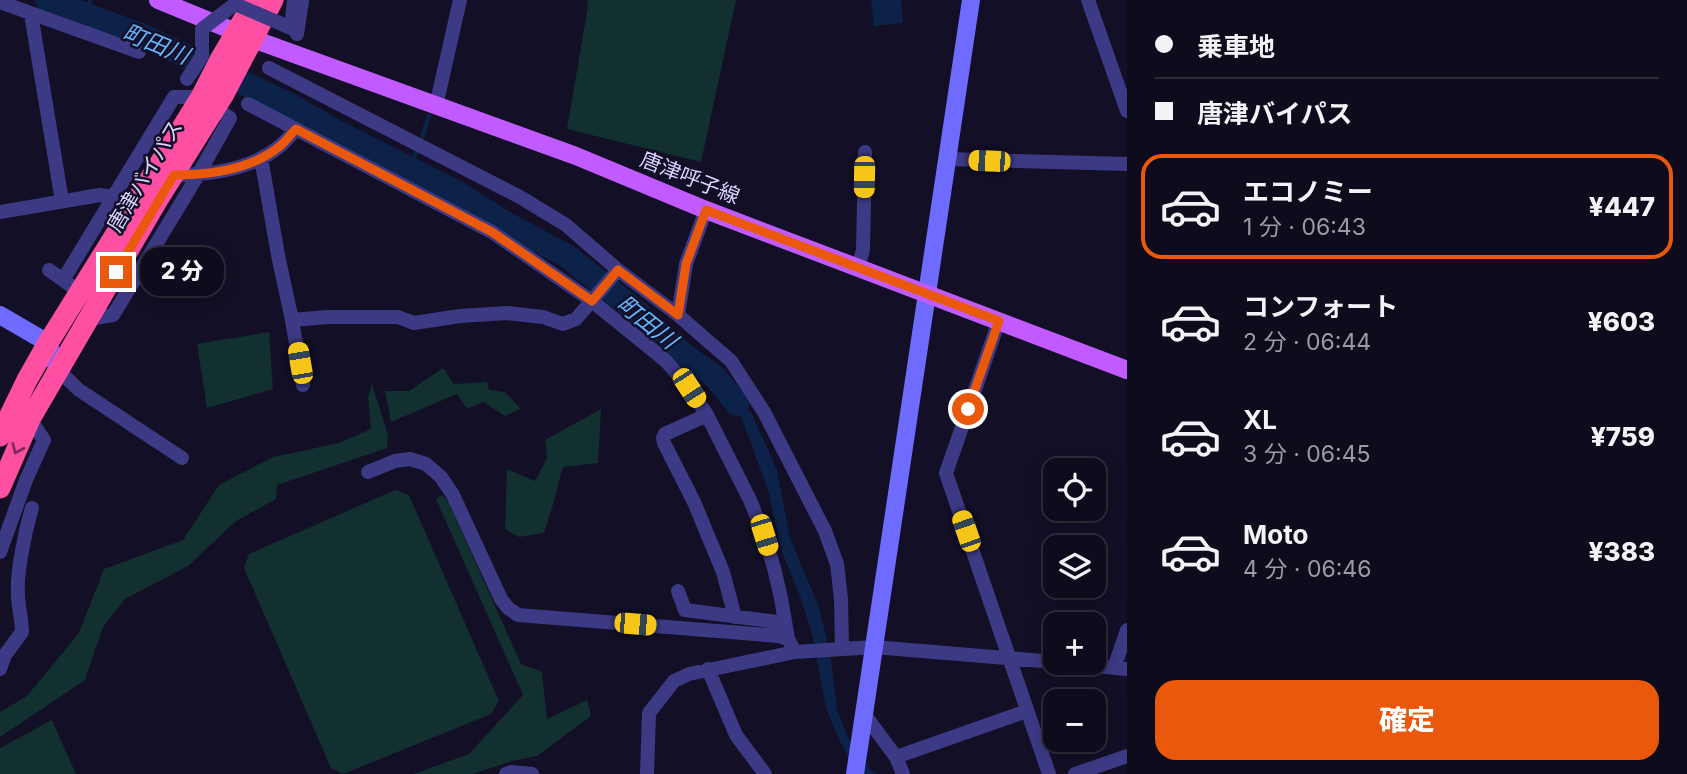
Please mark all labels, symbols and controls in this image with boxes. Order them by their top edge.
water label: 町田川 [119,18,196,71]
text: 乗車地 [1197,31,1275,62]
text: 唐津バイパス [1197,98,1352,129]
street label: 唐津バイパス [102,115,188,236]
street label: 唐津呼子線 [637,146,744,209]
car [968,150,1011,172]
car [854,156,875,198]
icon: car [1159,175,1222,238]
text: エコノミー [1243,176,1373,207]
text: ¥447 [1589,191,1655,222]
text: 1 分 · 06:43 [1243,213,1366,241]
callout: 2 分 [140,247,224,296]
route end [100,256,132,288]
text: 2 分 [161,257,203,285]
water label: 町田川 [611,289,685,356]
icon: car [1159,290,1222,353]
text: コンフォート [1243,291,1398,322]
text: ¥603 [1588,306,1655,337]
text: 2 分 · 06:44 [1243,328,1371,356]
car [287,340,314,386]
car [669,365,710,411]
route start [952,393,984,425]
text: XL [1243,404,1277,435]
icon: car [1159,405,1222,468]
text: ¥759 [1591,421,1655,452]
text: 3 分 · 06:45 [1243,440,1370,468]
one-way arrow [11,441,25,454]
map controls [1043,458,1106,752]
button: locate [1043,458,1106,521]
car [950,508,983,554]
car [748,512,781,558]
text: Moto [1243,519,1308,550]
icon: car [1159,520,1222,583]
button: layers [1043,535,1106,598]
text: ¥383 [1589,536,1655,567]
text: 4 分 · 06:46 [1243,555,1371,583]
car [614,612,657,636]
button: + [1043,612,1106,675]
button: 確定 [1155,680,1659,760]
button: − [1043,689,1106,752]

